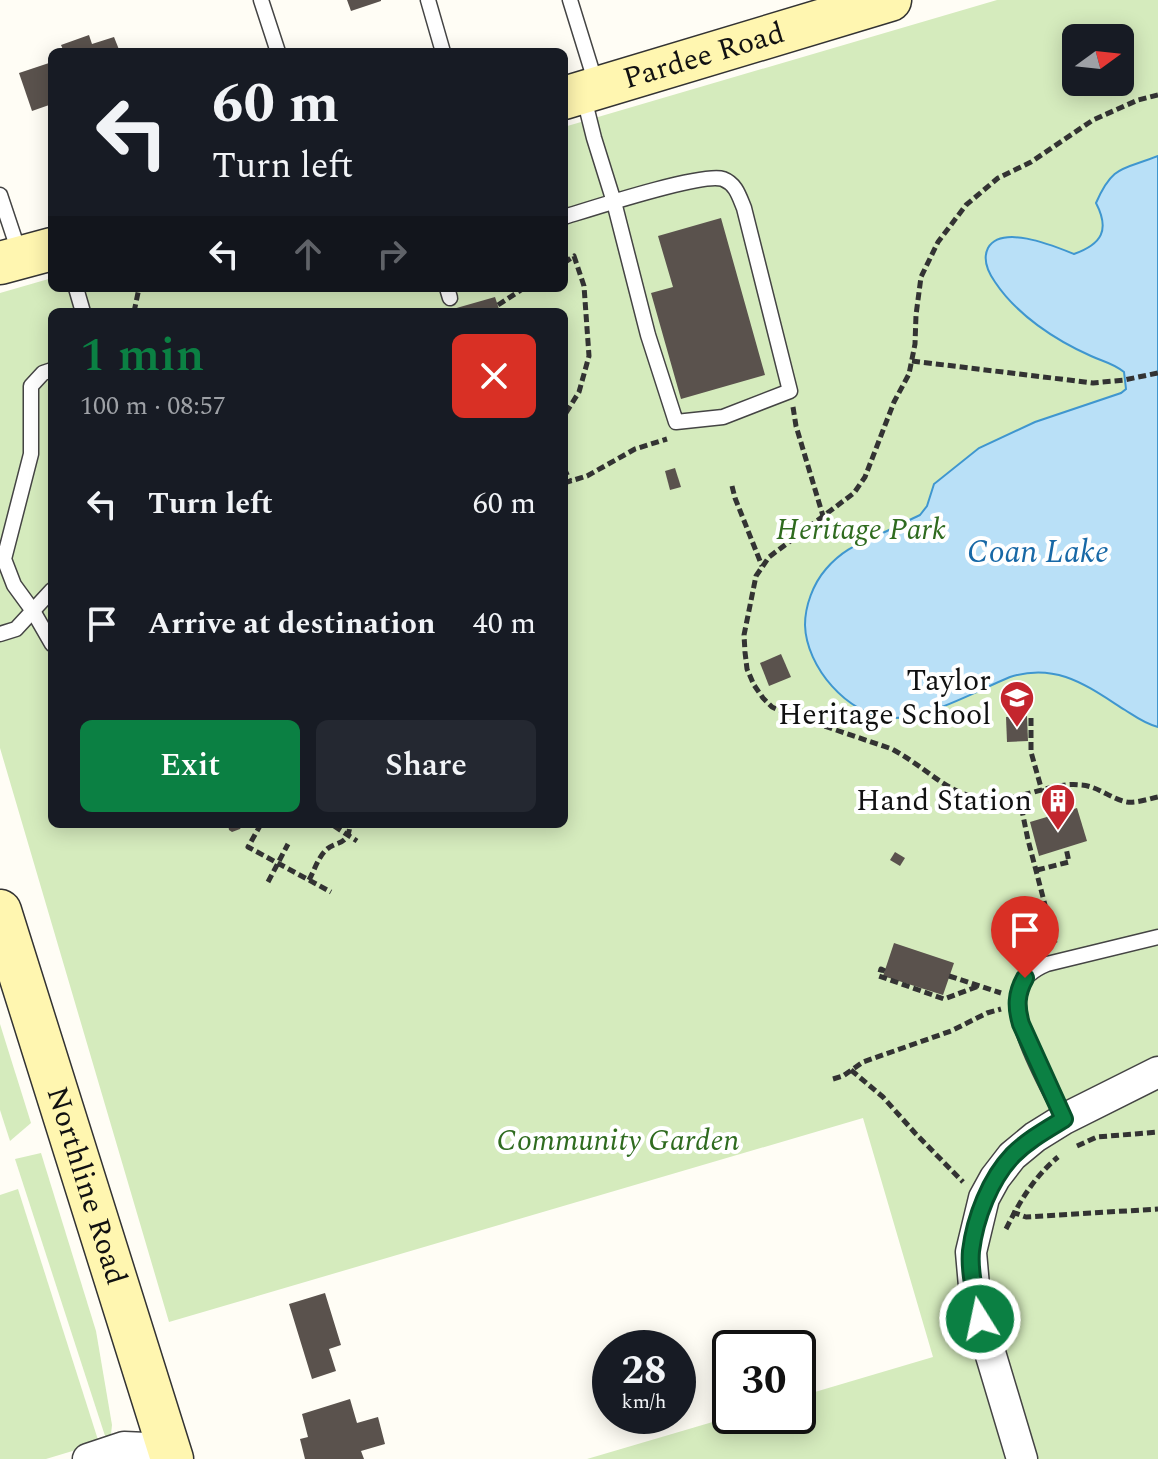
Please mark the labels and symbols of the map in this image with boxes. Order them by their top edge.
street label: Pardee Road [618,10,790,102]
north arrow [1062,24,1134,96]
park label: Heritage Park [776,507,946,553]
water label: Coan Lake [967,528,1109,577]
place label: Taylor Heritage School [778,658,991,738]
school or university icon: Taylor Heritage School [998,679,1036,729]
place label: Hand Station [856,778,1032,824]
building icon: Hand Station [1039,782,1077,832]
pin [991,896,1059,978]
street label: Northline Road [34,1081,139,1291]
park label: Community Garden [497,1118,739,1164]
position arrow [938,1277,1022,1361]
speed limit sign: 30 [712,1330,816,1434]

